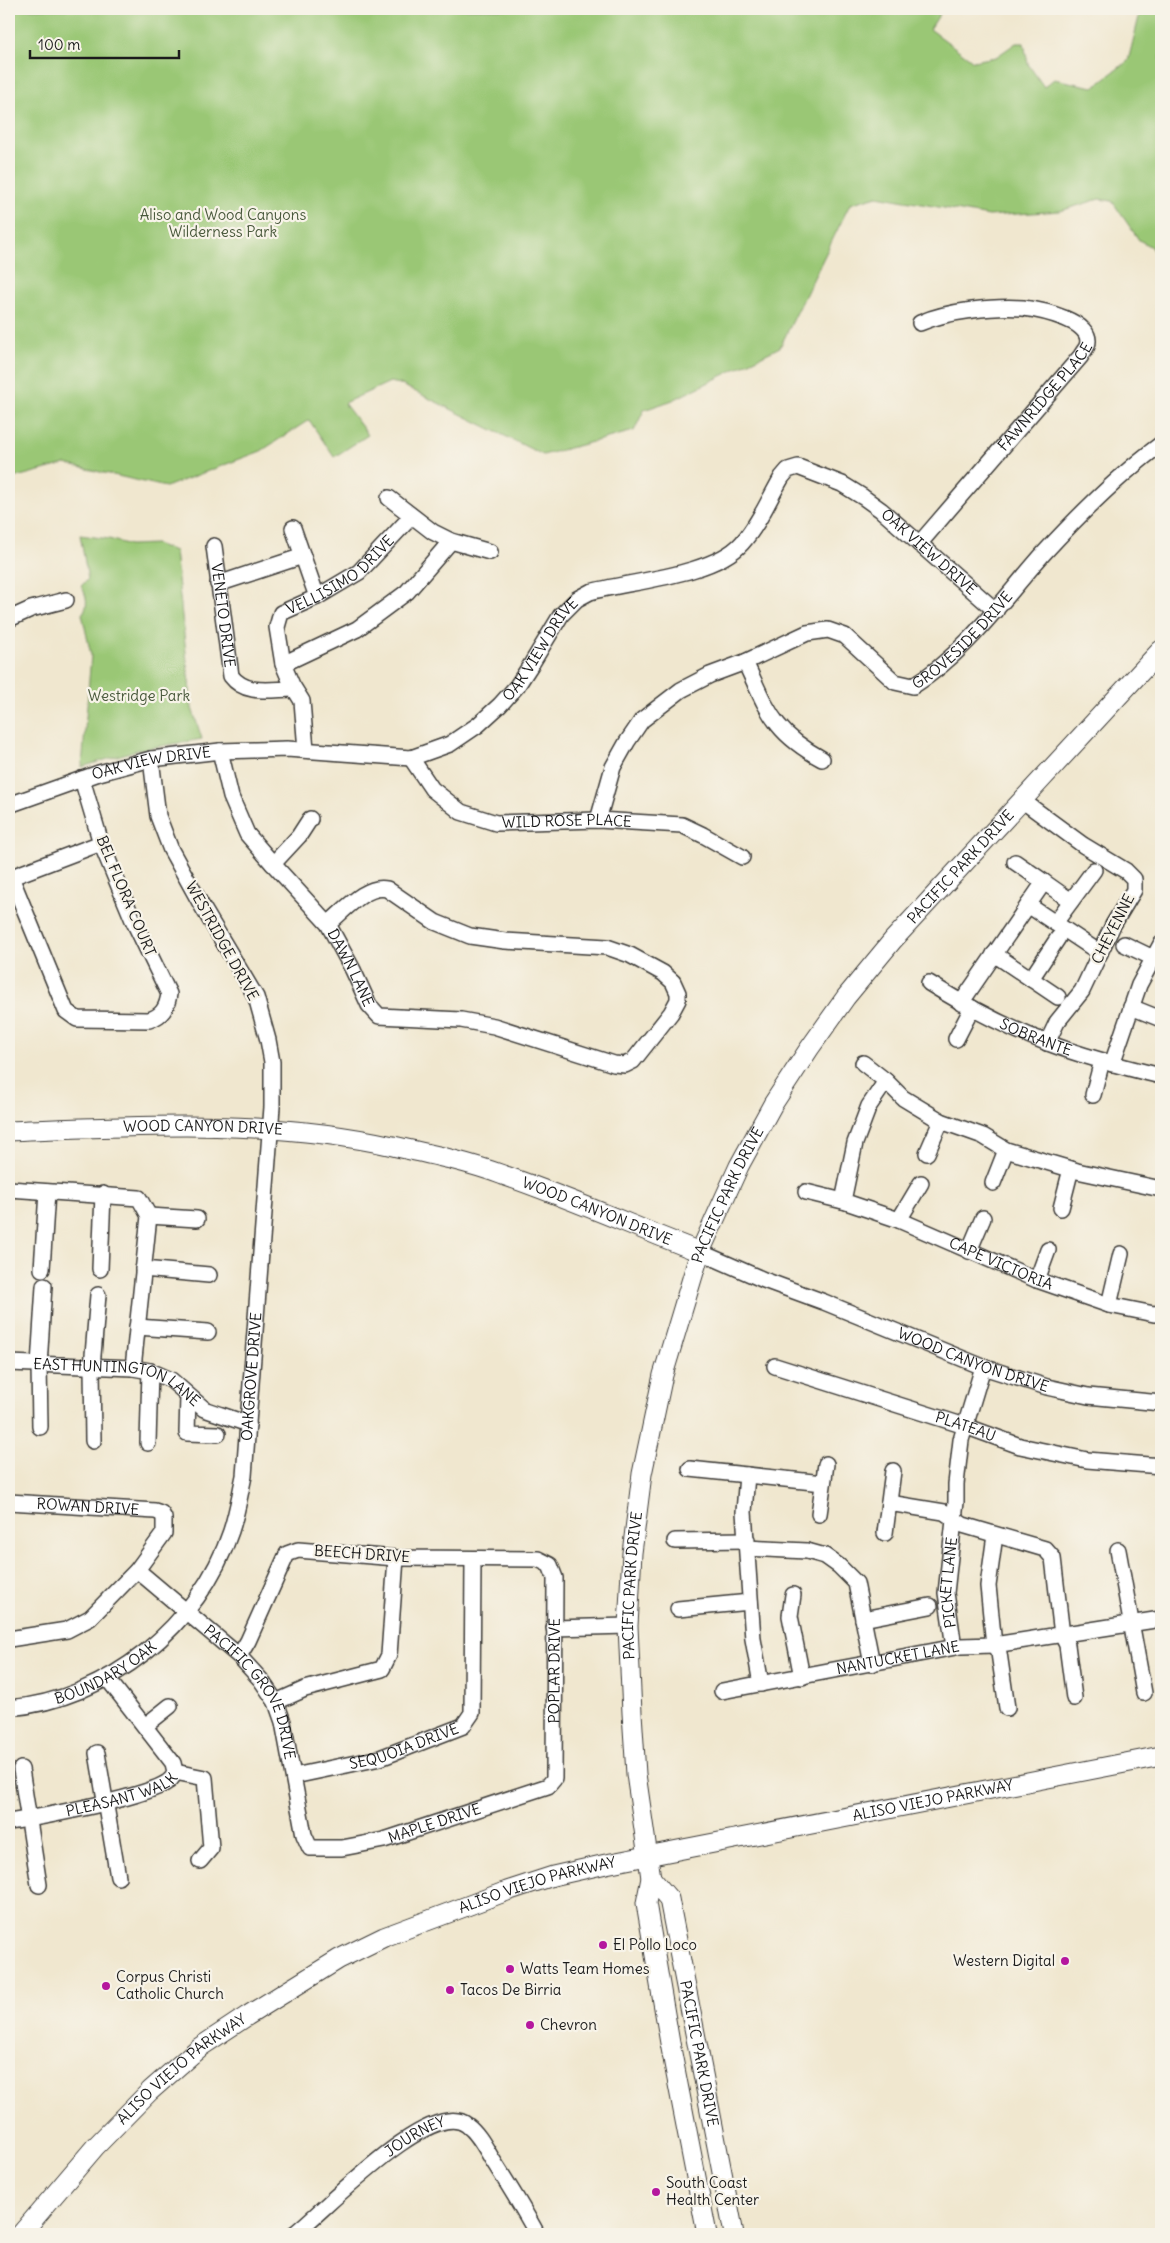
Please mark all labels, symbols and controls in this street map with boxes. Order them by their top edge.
scale bar [30,28,179,60]
text: 100 m [38,35,80,54]
park label: Aliso and Wood Canyons Wilderness Park [140,205,306,241]
street label: FAWNRIDGE PLACE [994,339,1096,455]
street label: OAK VIEW DRIVE [877,504,981,599]
street label: VELLISIMO DRIVE [283,531,398,618]
street label: VENETO DRIVE [207,562,240,669]
street label: GROVESIDE DRIVE [908,587,1016,693]
street label: OAK VIEW DRIVE [498,593,582,705]
park label: Westridge Park [88,686,191,705]
street label: OAK VIEW DRIVE [89,742,212,784]
street label: PACIFIC PARK DRIVE [903,805,1018,927]
street label: WILD ROSE PLACE [502,810,632,832]
street label: BEL FLORA COURT [92,833,161,959]
street label: WESTRIDGE DRIVE [182,878,263,1004]
street label: CHEYENNE [1087,890,1138,967]
street label: DAWN LANE [323,925,378,1010]
street label: SOBRANTE [997,1014,1075,1060]
street label: WOOD CANYON DRIVE [123,1116,284,1139]
street label: PACIFIC PARK DRIVE [687,1123,768,1265]
street label: WOOD CANYON DRIVE [520,1173,675,1249]
street label: CAPE VICTORIA [946,1233,1056,1294]
street label: OAKGROVE DRIVE [237,1311,265,1441]
street label: WOOD CANYON DRIVE [895,1323,1051,1396]
street label: EAST HUNTINGTON LANE [33,1354,204,1410]
street label: PLATEAU [933,1407,999,1445]
street label: ROWAN DRIVE [36,1494,140,1519]
street label: PACIFIC PARK DRIVE [618,1510,646,1660]
street label: PICKET LANE [936,1536,961,1629]
street label: BEECH DRIVE [313,1541,411,1566]
street label: POPLAR DRIVE [544,1618,564,1723]
street label: PACIFIC GROVE DRIVE [200,1621,300,1761]
street label: BOUNDARY OAK [52,1636,161,1708]
street label: NANTUCKET LANE [835,1636,961,1678]
street label: SEQUOIA DRIVE [347,1719,461,1773]
street label: PLEASANT WALK [64,1768,182,1820]
street label: ALISO VIEJO PARKWAY [851,1775,1015,1825]
street label: MAPLE DRIVE [386,1799,483,1847]
street label: ALISO VIEJO PARKWAY [456,1852,618,1917]
place label: El Pollo Loco [613,1935,697,1954]
marker: El Pollo Loco [597,1939,609,1951]
place label: Western Digital [953,1951,1055,1970]
marker: Western Digital [1059,1955,1071,1967]
place label: Watts Team Homes [520,1959,650,1978]
marker: Watts Team Homes [504,1963,516,1975]
place label: Corpus Christi Catholic Church [116,1967,224,2003]
street label: PACIFIC PARK DRIVE [676,1979,723,2128]
marker: Corpus Christi Catholic Church [100,1980,112,1992]
place label: Tacos De Birria [460,1980,562,1999]
marker: Tacos De Birria [444,1984,456,1996]
street label: ALISO VIEJO PARKWAY [112,2009,250,2128]
place label: Chevron [540,2015,597,2034]
marker: Chevron [524,2019,536,2031]
street label: JOURNEY [381,2111,448,2161]
place label: South Coast Health Center [666,2173,759,2209]
marker: South Coast Health Center [650,2186,662,2198]

